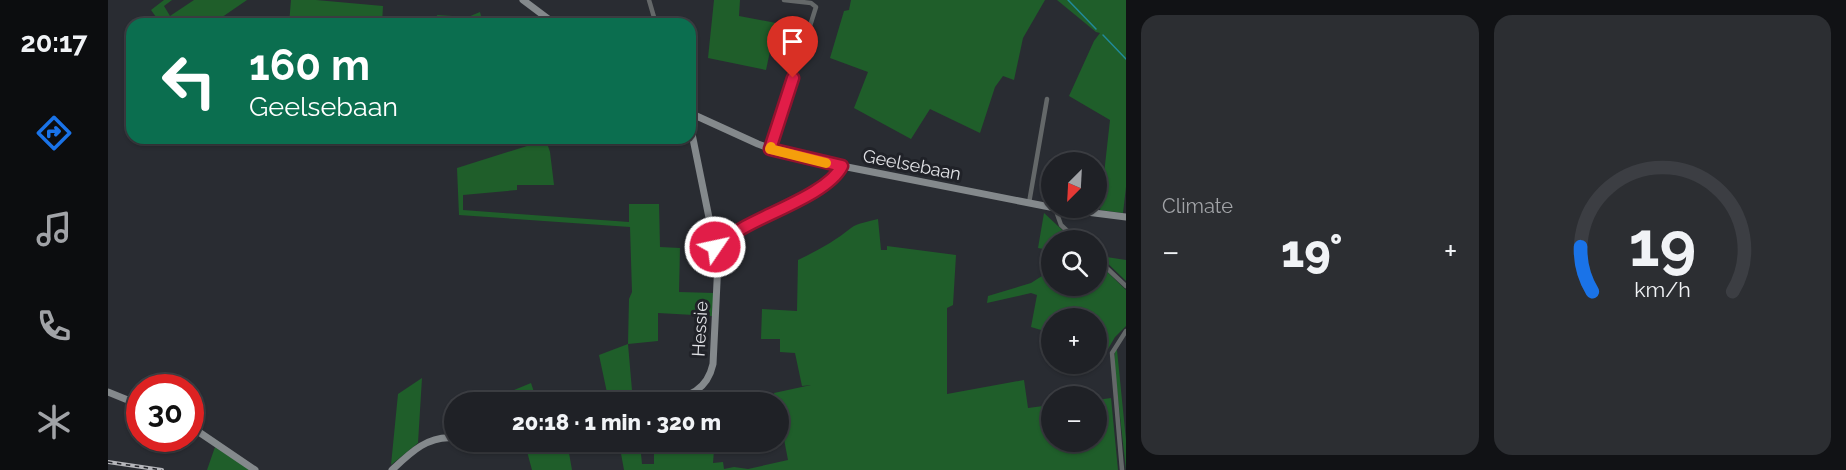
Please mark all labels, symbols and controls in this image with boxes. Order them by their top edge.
pin [767,16,818,78]
icon: arrive [776,25,809,58]
text: 20:17 [21,27,87,58]
text: 160 m [249,41,370,90]
icon: left [150,42,228,120]
text: Geelsebaan [249,91,398,122]
icon: directions [33,112,75,154]
street label: Geelsebaan [861,145,963,184]
north arrow [1041,152,1107,218]
map controls [1041,152,1107,452]
text: Climate [1162,194,1233,218]
text: 19 [1628,207,1696,281]
icon: music [33,208,75,250]
position arrow [683,215,747,279]
text: 19° [1281,225,1343,278]
button: search [1041,230,1107,296]
text: − [1162,232,1180,271]
text: + [1444,232,1458,271]
text: km/h [1634,277,1691,302]
street label: Hessie [688,300,711,357]
icon: phone [33,305,75,347]
button: + [1041,308,1107,374]
speed limit sign: 30 [126,374,204,452]
button: − [1041,386,1107,452]
icon: climate [33,401,75,443]
text: 20:18 · 1 min · 320 m [512,409,721,435]

